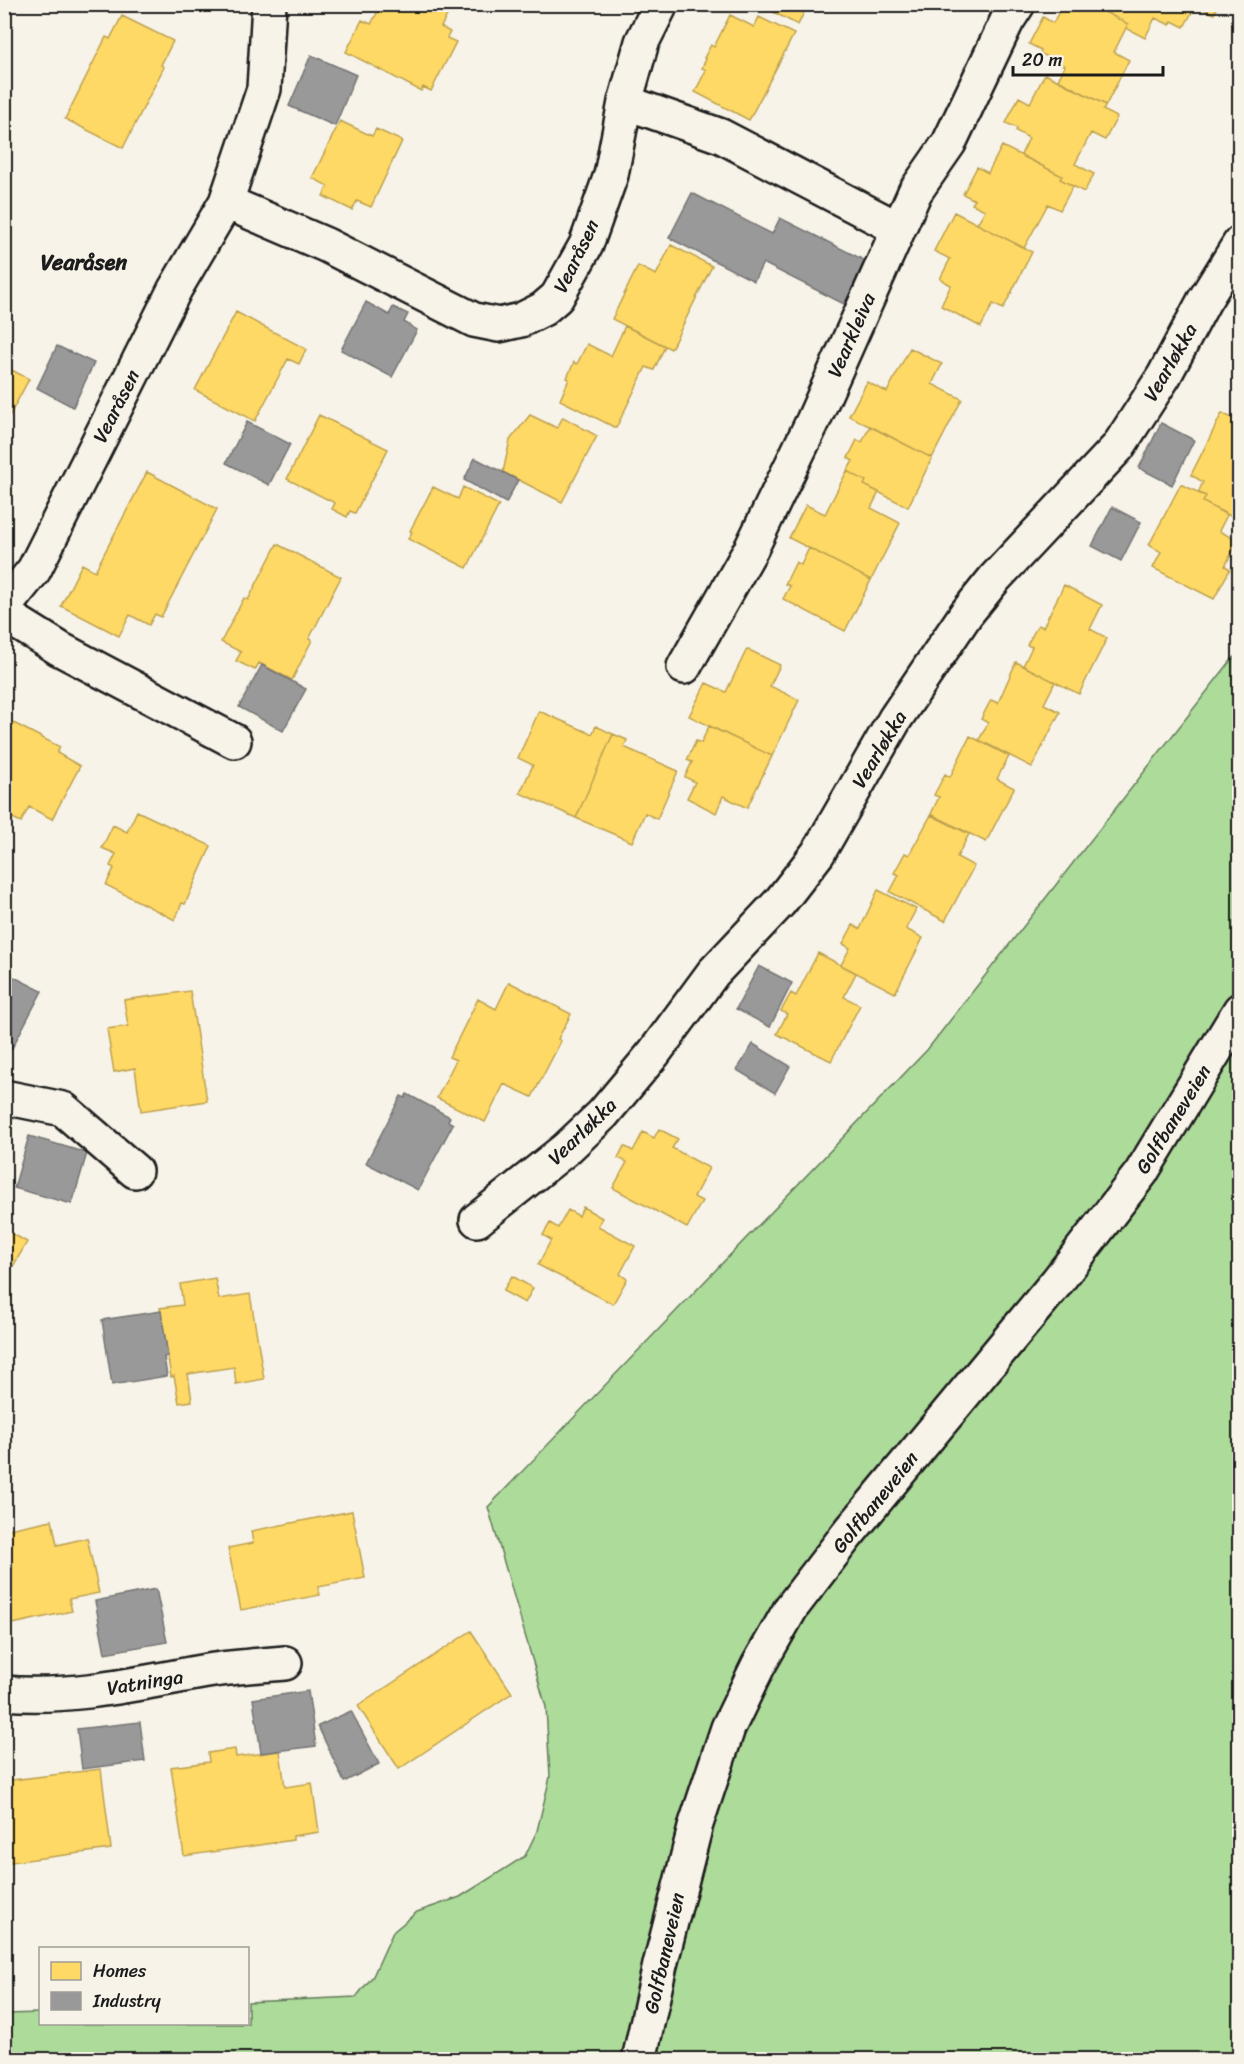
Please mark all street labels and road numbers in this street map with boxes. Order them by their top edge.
street label: Vearåsen [544,213,609,299]
street label: Vearkleiva [817,286,886,383]
street label: Vearløkka [1134,316,1207,408]
street label: Vearåsen [83,363,150,449]
street label: Vearløkka [842,703,917,795]
street label: Golfbaneveien [1126,1057,1221,1181]
street label: Vearløkka [539,1089,625,1174]
street label: Golfbaneveien [823,1443,928,1561]
street label: Vatninga [105,1659,186,1706]
street label: Golfbaneveien [634,1889,695,2017]

